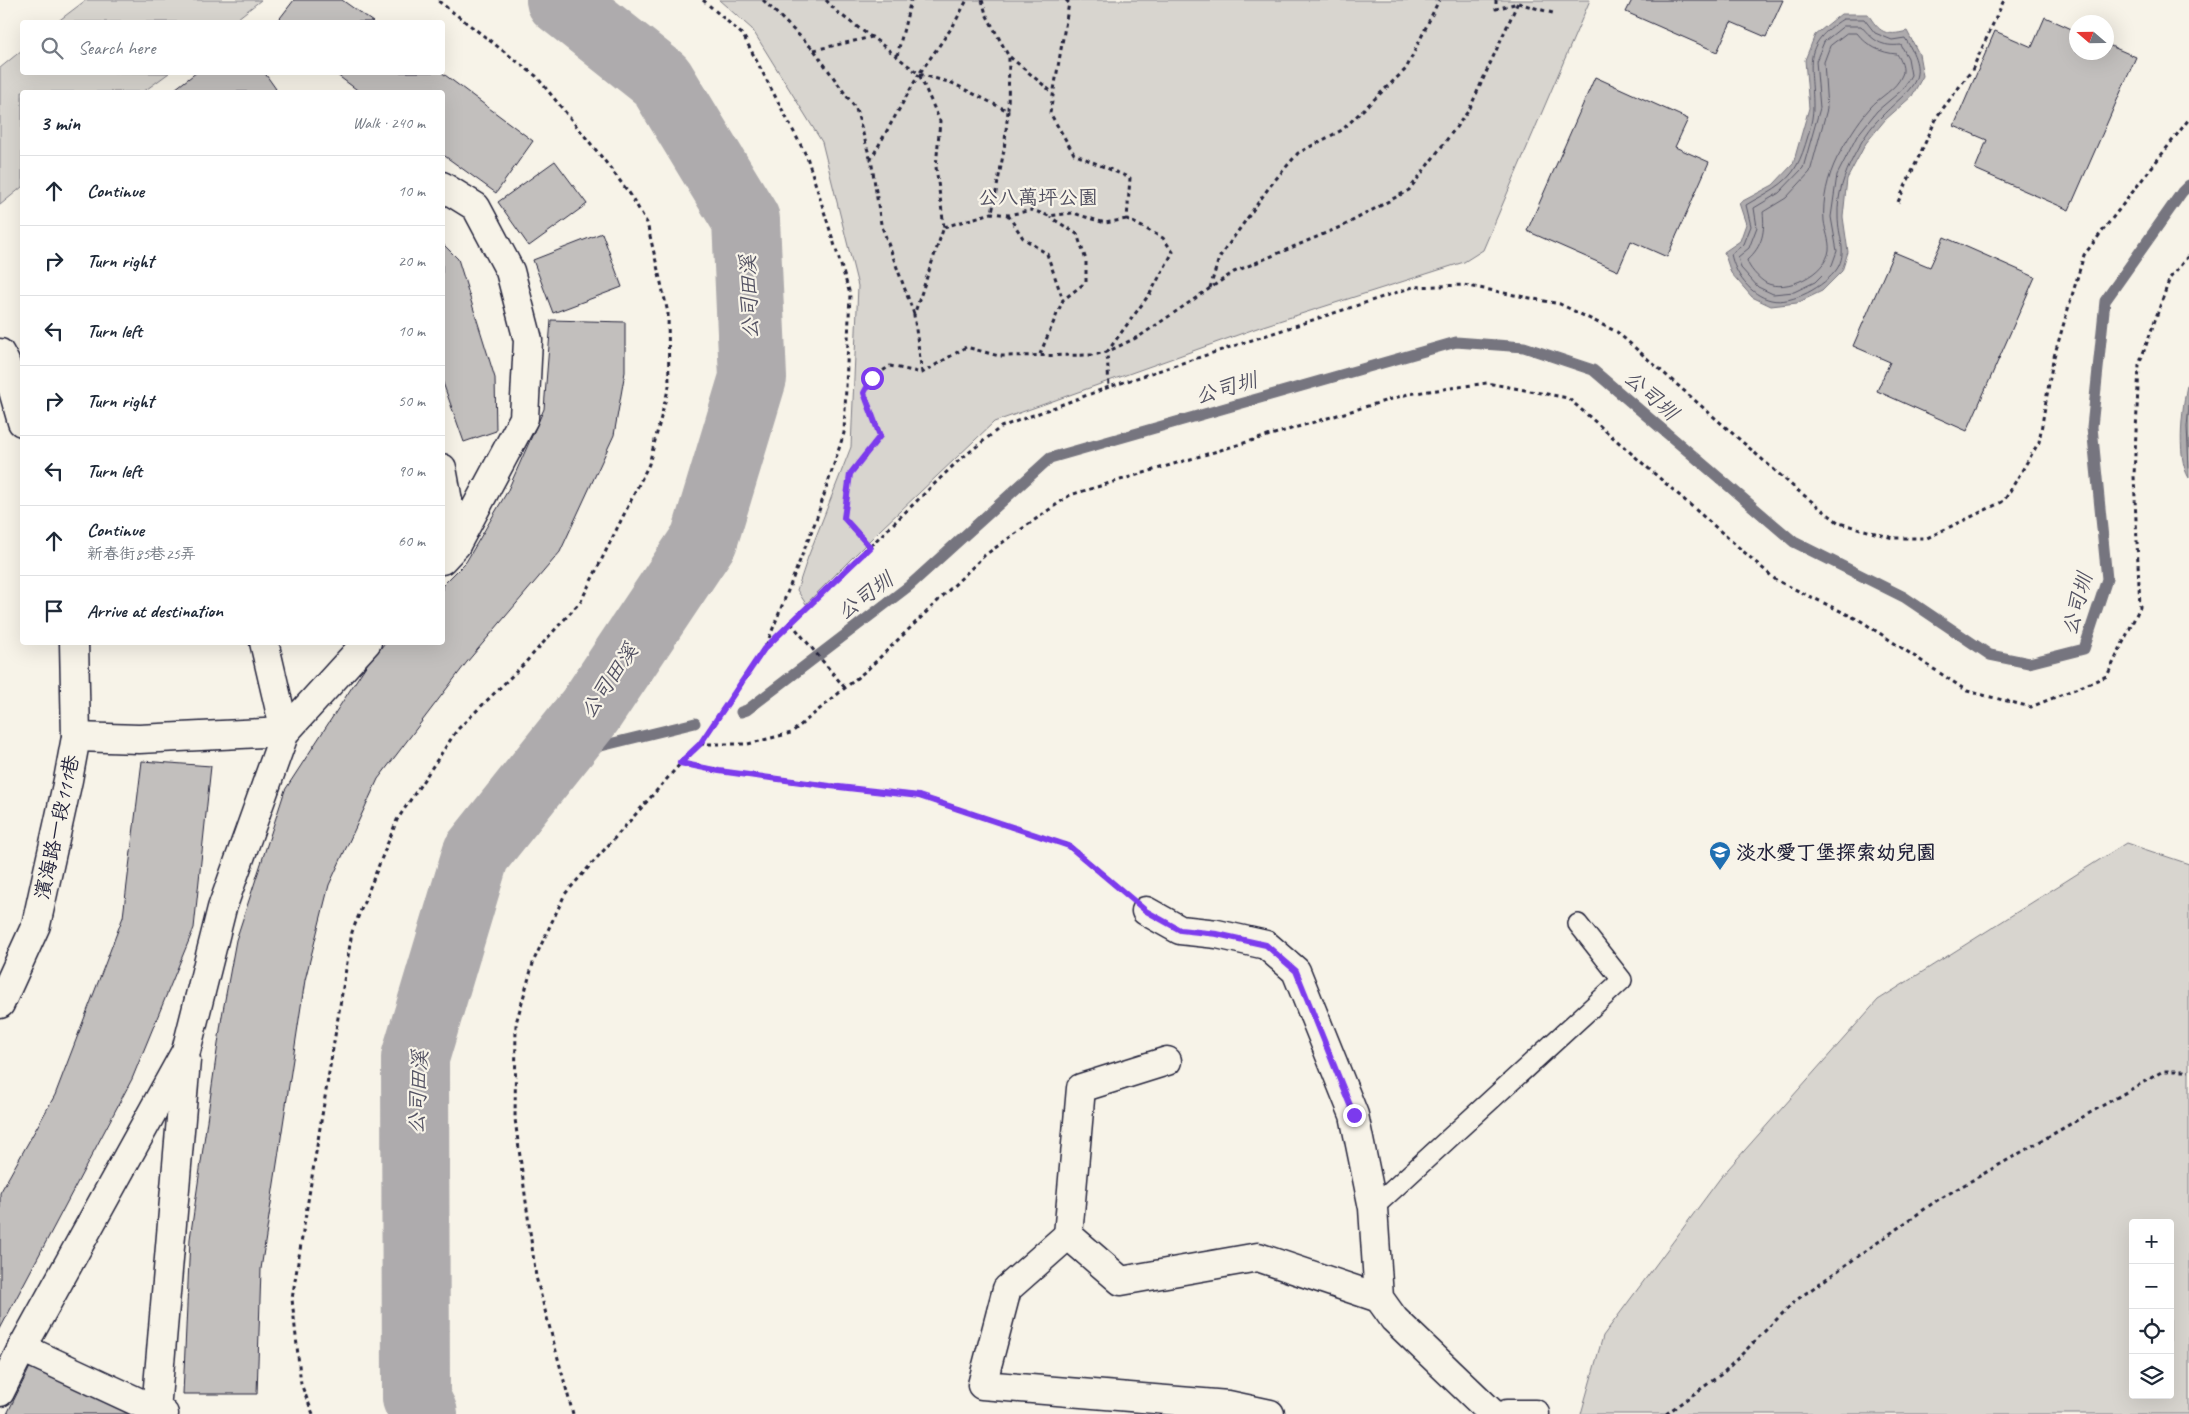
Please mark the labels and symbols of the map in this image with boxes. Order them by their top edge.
north arrow [2069,15,2114,60]
park label: 公八萬坪公園 [978,185,1098,210]
water label: 公司田溪 [735,254,763,339]
water label: 公司圳 [1619,365,1685,427]
water label: 公司圳 [1192,366,1262,409]
route start [861,367,884,390]
water label: 公司圳 [832,565,900,625]
water label: 公司圳 [2056,568,2098,638]
water label: 公司田溪 [575,638,644,723]
street label: 濱海路一段111巷 [29,752,85,901]
school or university icon: 淡水愛丁堡探索幼兒園 [1708,840,1732,871]
place label: 淡水愛丁堡探索幼兒園 [1736,840,1936,865]
water label: 公司田溪 [403,1048,433,1135]
route end [1343,1104,1366,1127]

